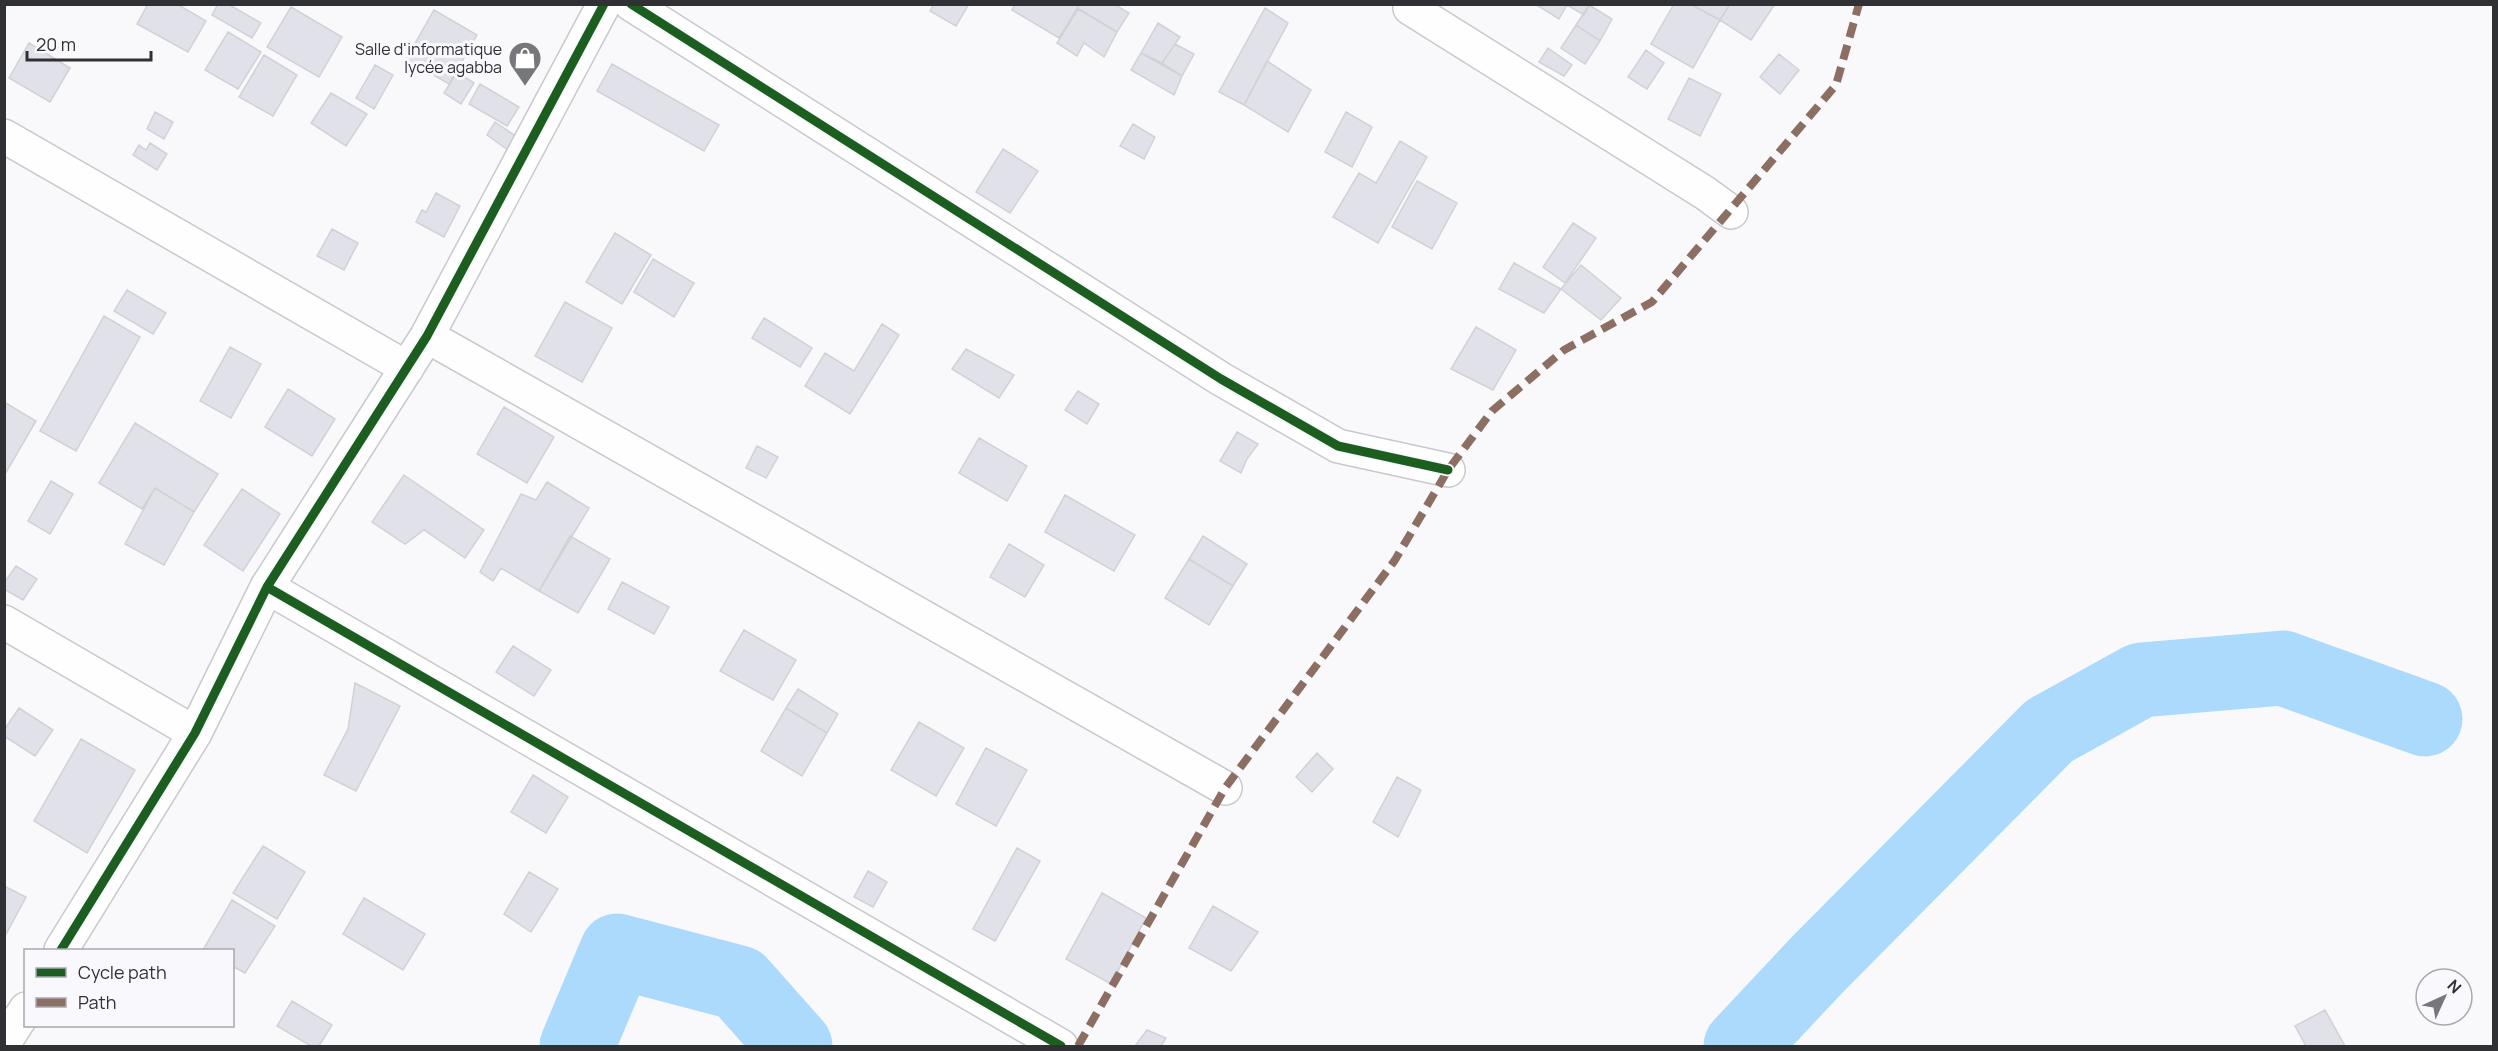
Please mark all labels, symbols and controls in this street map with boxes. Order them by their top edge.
scale bar [27,24,152,62]
text: 20 m [36,32,76,56]
place label: Salle d'informatique lycée agabba [355,38,502,78]
shop icon: Salle d'informatique lycée agabba [507,40,543,87]
legend [24,949,234,1027]
text: Cycle path [78,960,167,984]
north arrow [2414,967,2474,1027]
text: N [2443,975,2466,998]
text: Path [78,990,116,1014]

